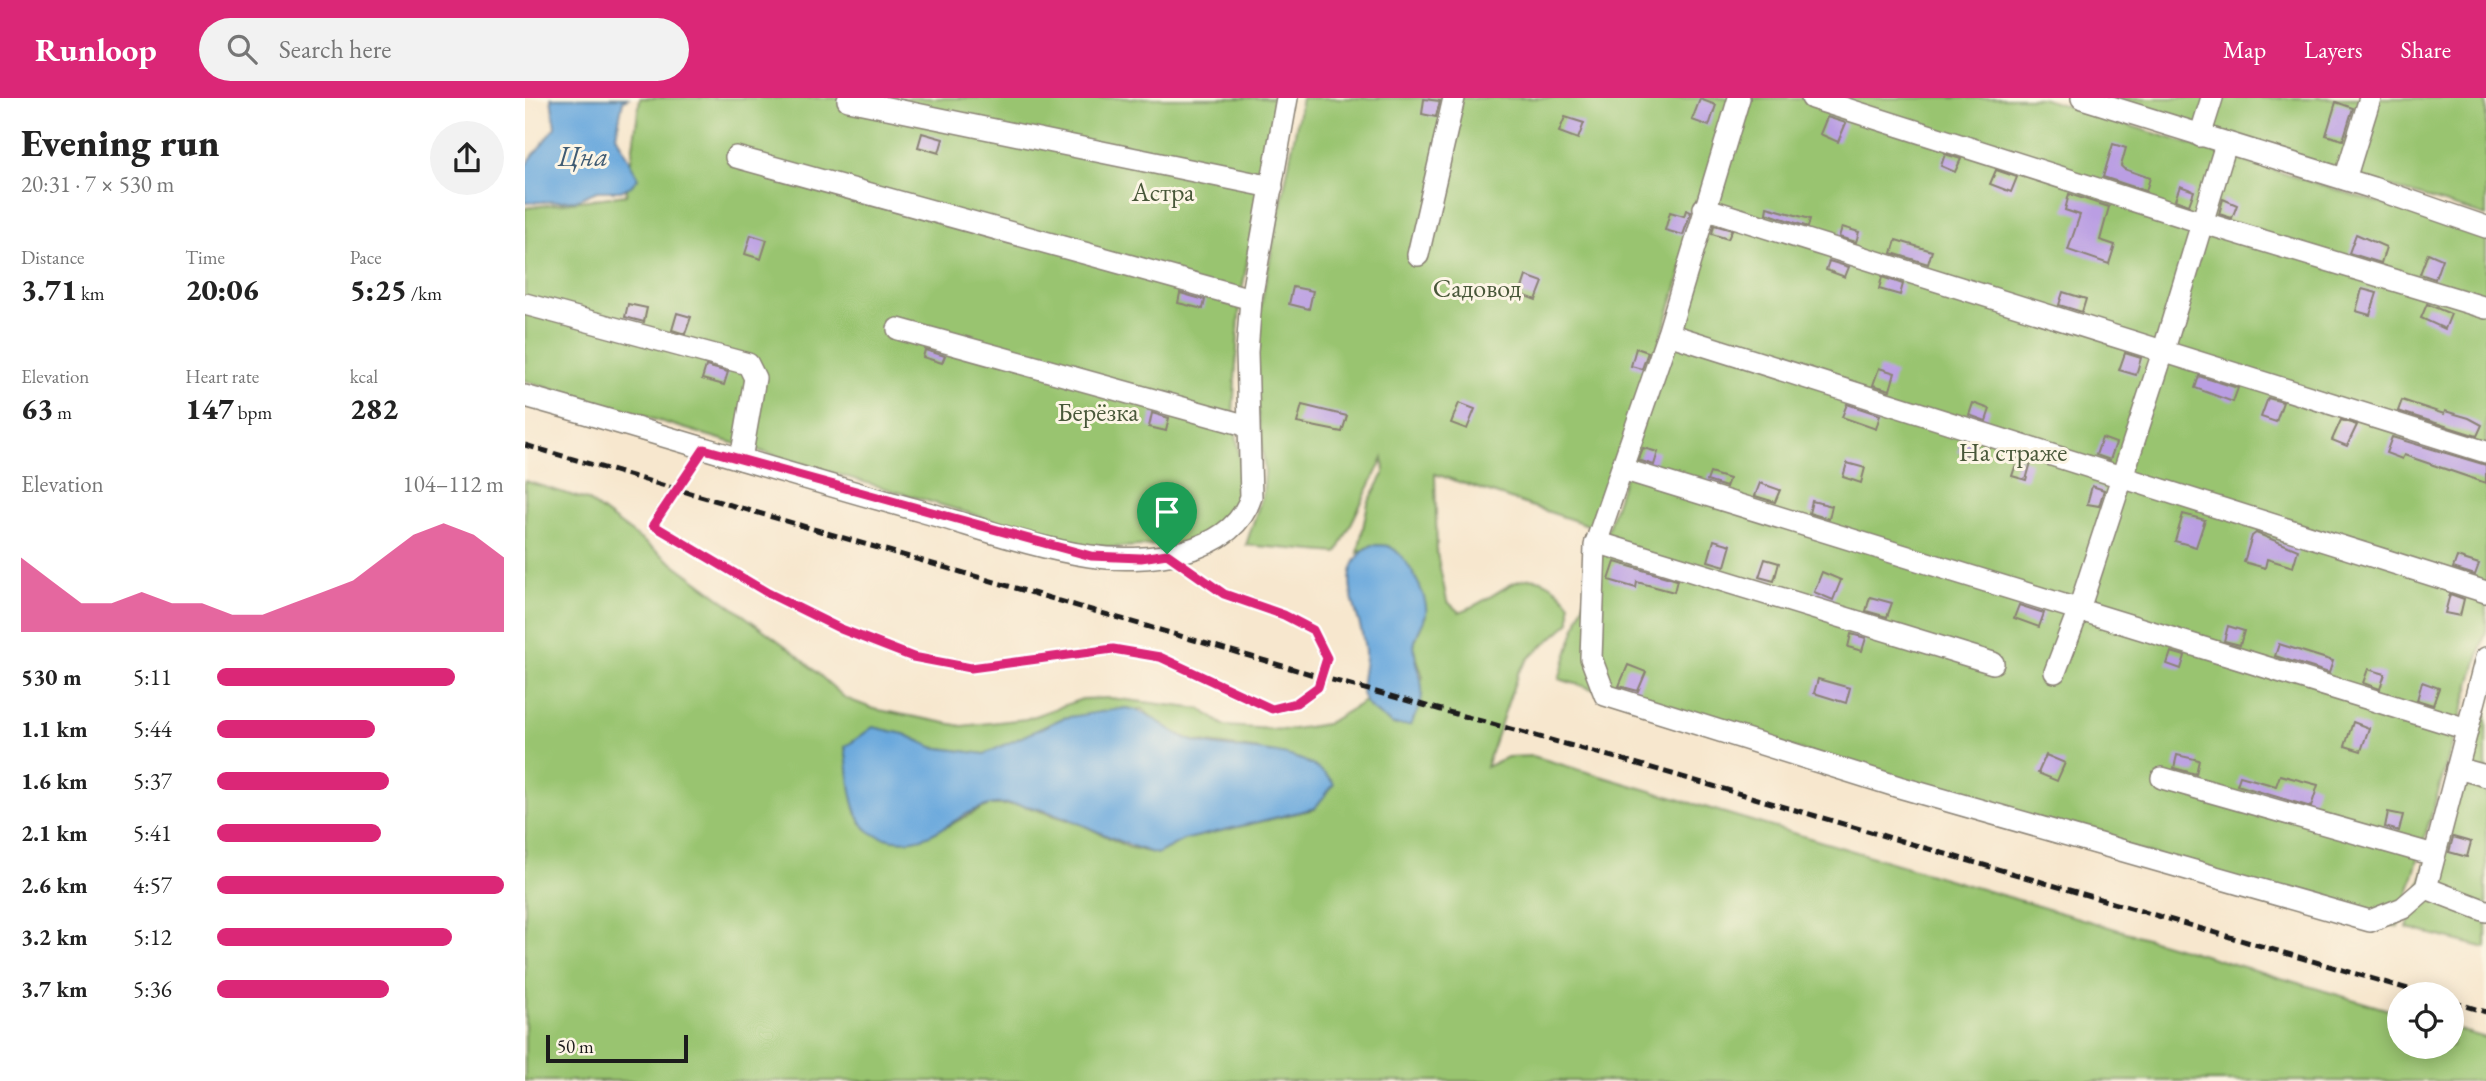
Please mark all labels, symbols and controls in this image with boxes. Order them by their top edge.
search box [199,18,689,81]
text: Runloop [35,28,157,71]
icon: search [223,30,261,68]
text: Search here [279,32,391,66]
text: Map [2223,34,2266,65]
text: Layers [2304,34,2363,65]
text: Share [2401,34,2451,65]
text: Evening run [21,118,219,167]
button: share [430,121,504,195]
water label: Цна [557,138,608,174]
text: 20:31 · 7 × 530 m [21,169,174,199]
park label: Астра [1131,175,1195,209]
text: Distance [21,245,84,270]
text: Time [185,245,225,270]
text: Pace [350,245,382,270]
text: 3.71 [21,270,77,309]
text: 20:06 [185,270,259,309]
text: 5:25 [350,270,407,309]
park label: Садовод [1433,271,1521,305]
text: km [77,281,105,306]
text: /km [407,281,442,306]
text: Elevation [21,364,89,389]
text: Heart rate [185,364,259,389]
text: kcal [350,364,378,389]
text: 63 [21,389,53,428]
text: 147 [185,389,234,428]
text: 282 [350,389,398,428]
park label: Берёзка [1057,395,1139,429]
text: m [53,400,72,425]
text: bpm [234,400,272,425]
park label: На страже [1959,435,2067,469]
text: Elevation [21,469,104,499]
text: 104–112 m [403,469,504,499]
pin [1137,482,1197,554]
icon: arrive [1148,493,1186,531]
text: 530 m [21,662,82,692]
text: 5:11 [133,662,172,692]
text: 1.1 km [21,714,88,744]
text: 5:44 [133,714,172,744]
text: 1.6 km [21,766,88,796]
text: 5:37 [133,766,172,796]
text: 2.1 km [21,818,88,848]
text: 5:41 [133,818,172,848]
text: 2.6 km [21,870,88,900]
text: 4:57 [133,870,172,900]
text: 3.2 km [21,922,88,952]
text: 5:12 [133,922,172,952]
text: 3.7 km [21,974,88,1004]
text: 5:36 [133,974,172,1004]
map controls [2387,982,2464,1059]
button: locate [2387,982,2464,1059]
scale bar [546,1032,688,1064]
text: 50 m [557,1034,594,1059]

